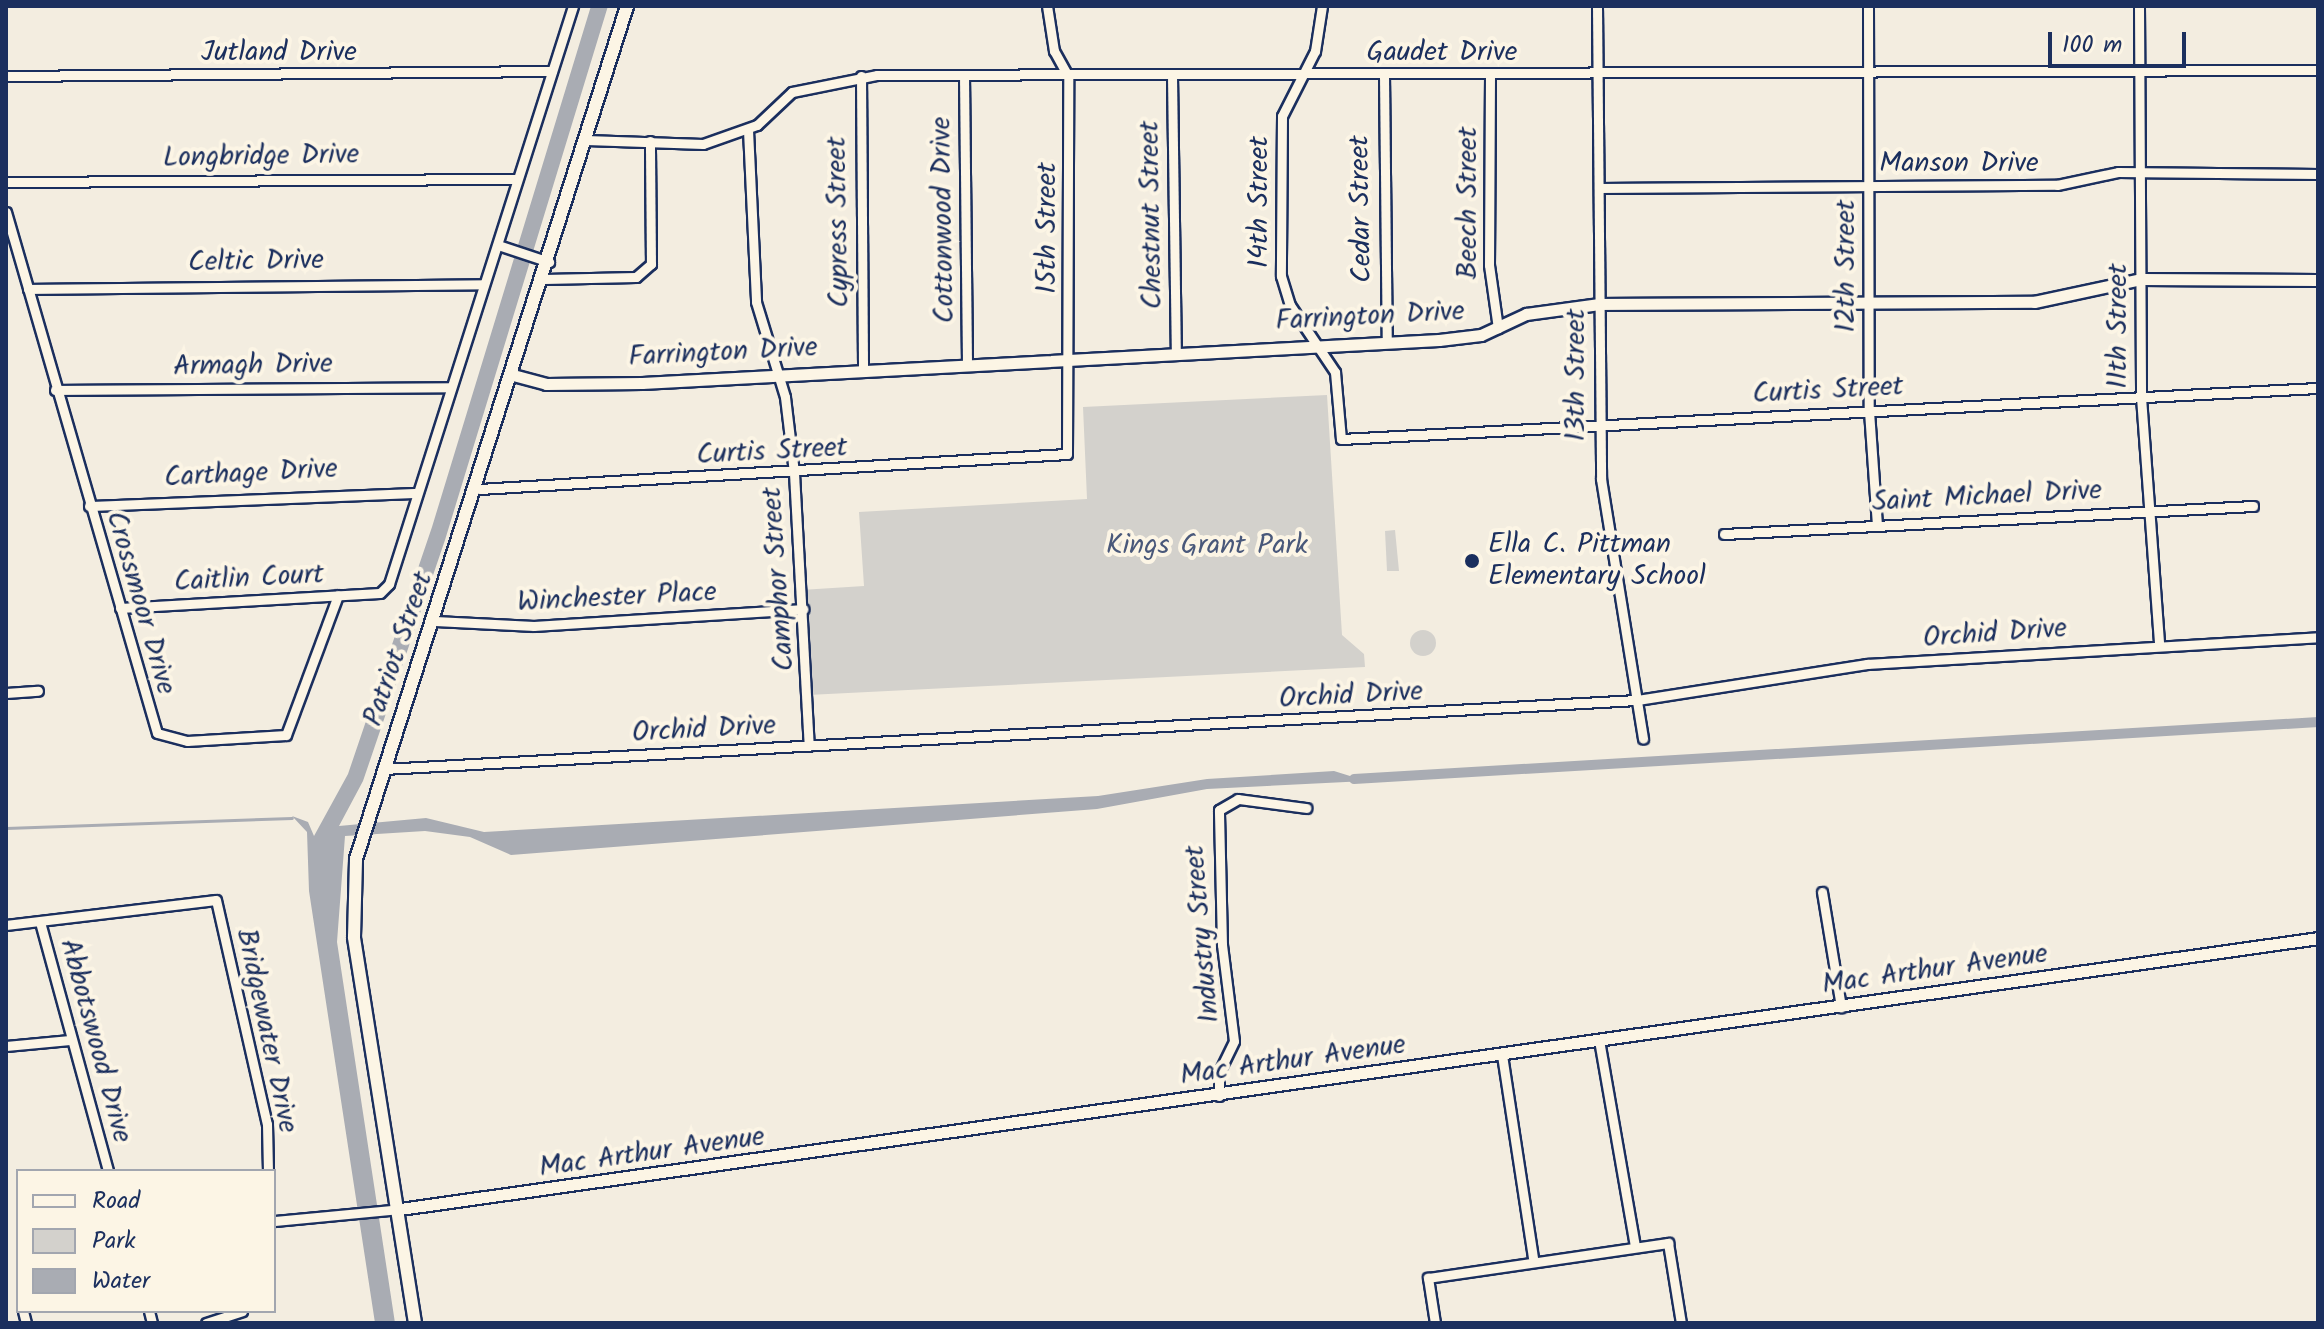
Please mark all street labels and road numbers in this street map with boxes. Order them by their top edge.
street label: Jutland Drive [201,36,357,70]
street label: Gaudet Drive [1367,36,1517,70]
street label: Cottonwood Drive [925,116,963,324]
street label: Chestnut Street [1134,120,1170,310]
street label: Beech Street [1452,127,1486,279]
street label: Cedar Street [1344,135,1380,283]
street label: Cypress Street [821,136,857,308]
street label: 14th Street [1243,136,1277,268]
street label: Longbridge Drive [163,138,359,176]
street label: Manson Drive [1879,147,2039,181]
street label: 15th Street [1031,162,1065,294]
street label: 12th Street [1830,199,1864,333]
street label: Celtic Drive [188,244,324,280]
street label: 11th Street [2102,263,2136,389]
street label: Farrington Drive [1275,295,1465,339]
street label: 13th Street [1560,309,1594,441]
street label: Farrington Drive [628,331,818,375]
street label: Armagh Drive [173,348,333,384]
street label: Curtis Street [1752,370,1904,412]
street label: Curtis Street [696,431,848,473]
street label: Carthage Drive [163,453,339,495]
street label: Saint Michael Drive [1871,474,2103,520]
street label: Camphor Street [756,486,802,672]
street label: Crossmoor Drive [98,507,182,699]
street label: Caitlin Court [173,558,325,600]
street label: Patriot Street [357,567,441,731]
street label: Winchester Place [516,576,718,620]
street label: Orchid Drive [1922,612,2068,656]
street label: Orchid Drive [1278,675,1424,717]
street label: Orchid Drive [631,709,777,751]
street label: Industry Street [1178,844,1228,1024]
street label: Bridgewater Drive [228,926,304,1136]
street label: Abbotswood Drive [52,935,138,1147]
street label: Mac Arthur Avenue [1820,938,2050,1002]
street label: Mac Arthur Avenue [1178,1029,1408,1093]
street label: Mac Arthur Avenue [537,1121,767,1185]

